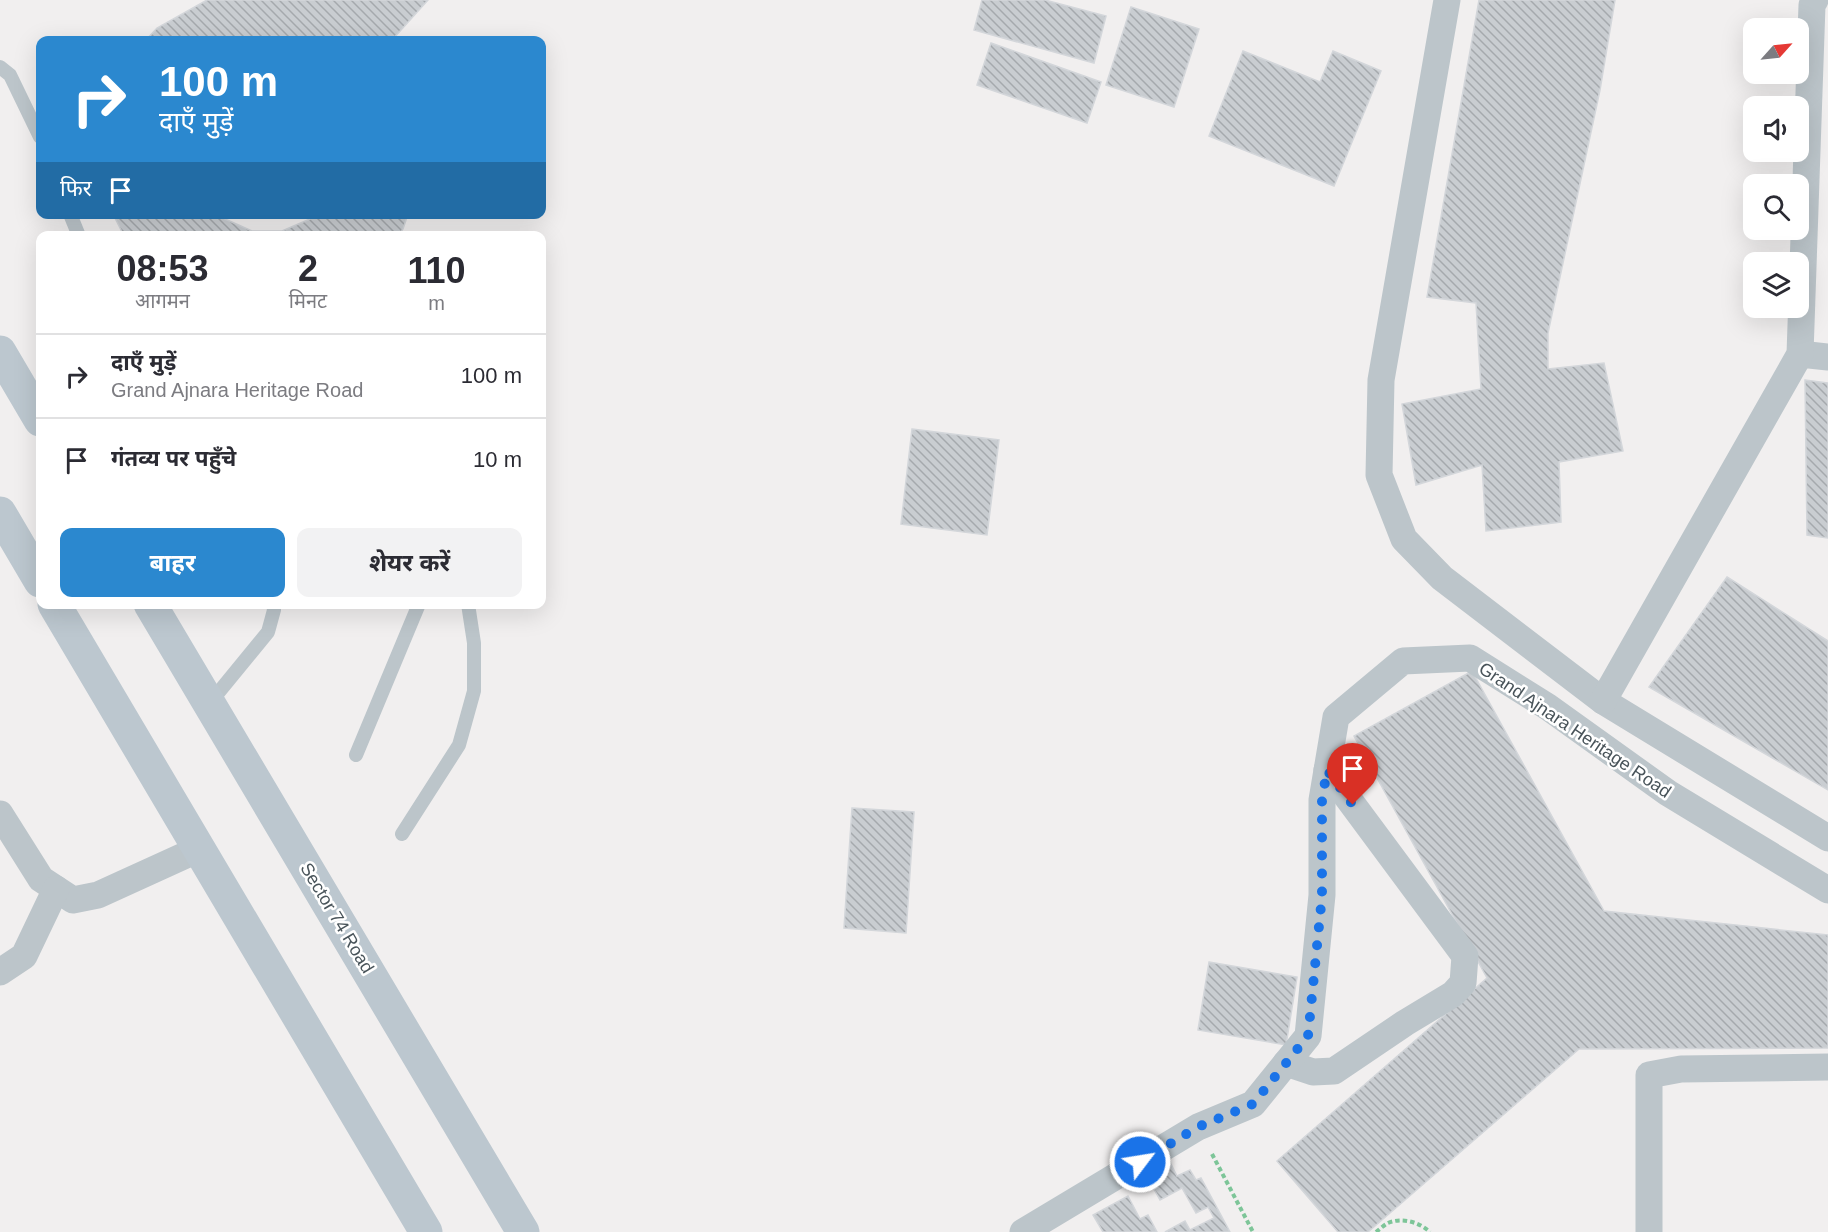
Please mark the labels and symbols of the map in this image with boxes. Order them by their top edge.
north arrow [1743,18,1809,84]
street label: Grand Ajnara Heritage Road [1475,658,1675,802]
pin [1327,743,1378,805]
street label: Sector 74 Road [296,859,378,977]
position arrow [1108,1130,1172,1194]

